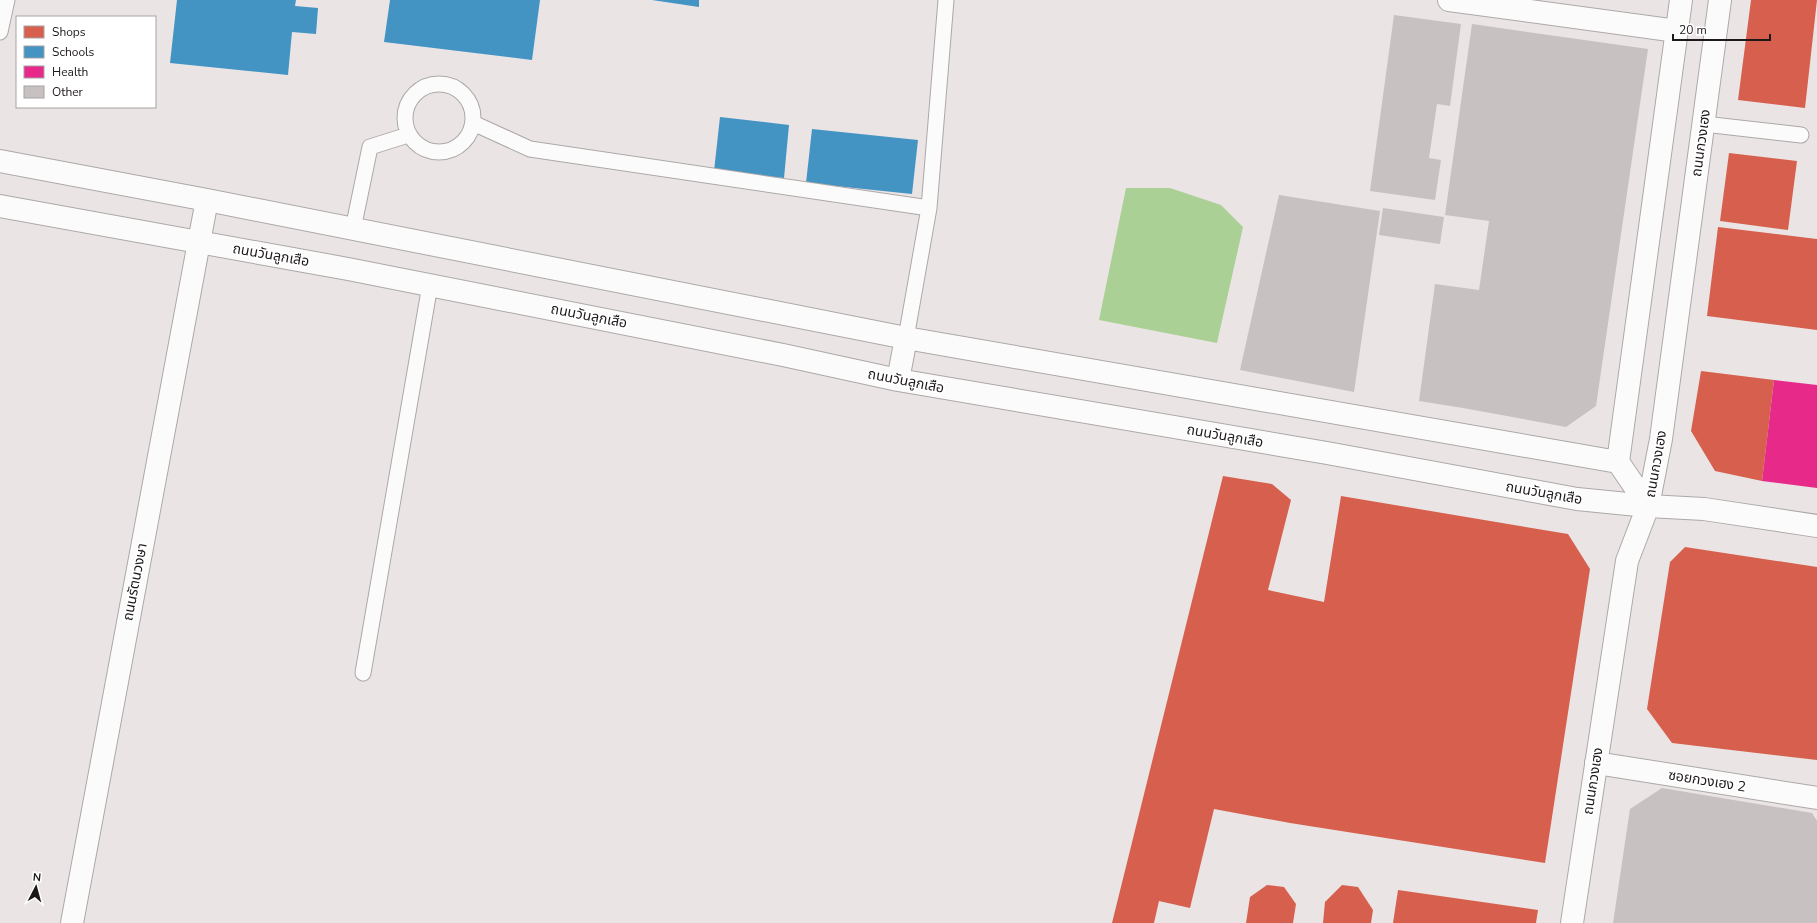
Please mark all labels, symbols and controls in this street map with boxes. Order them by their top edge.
legend [16,16,156,108]
scale bar [1673,16,1770,42]
text: 20 m [1679,22,1707,38]
text: Shops [52,24,86,40]
text: Schools [52,44,95,60]
text: Health [52,64,88,80]
text: Other [52,84,84,100]
street label: ถนนกวงเฮง [1687,108,1715,178]
street label: ถนนวันลูกเสือ [231,239,311,271]
street label: ถนนวันลูกเสือ [549,299,629,333]
street label: ถนนวันลูกเสือ [866,364,946,398]
street label: ถนนวันลูกเสือ [1185,420,1265,452]
street label: ถนนกวงเฮง [1641,429,1671,499]
street label: ถนนวันลูกเสือ [1504,477,1584,509]
street label: ถนนรัตนวงษา [118,541,152,623]
street label: ถนนกวงเฮง [1578,746,1608,816]
street label: ซอยกวงเฮง 2 [1667,765,1747,797]
north arrow [16,867,56,907]
text: N [32,870,42,885]

